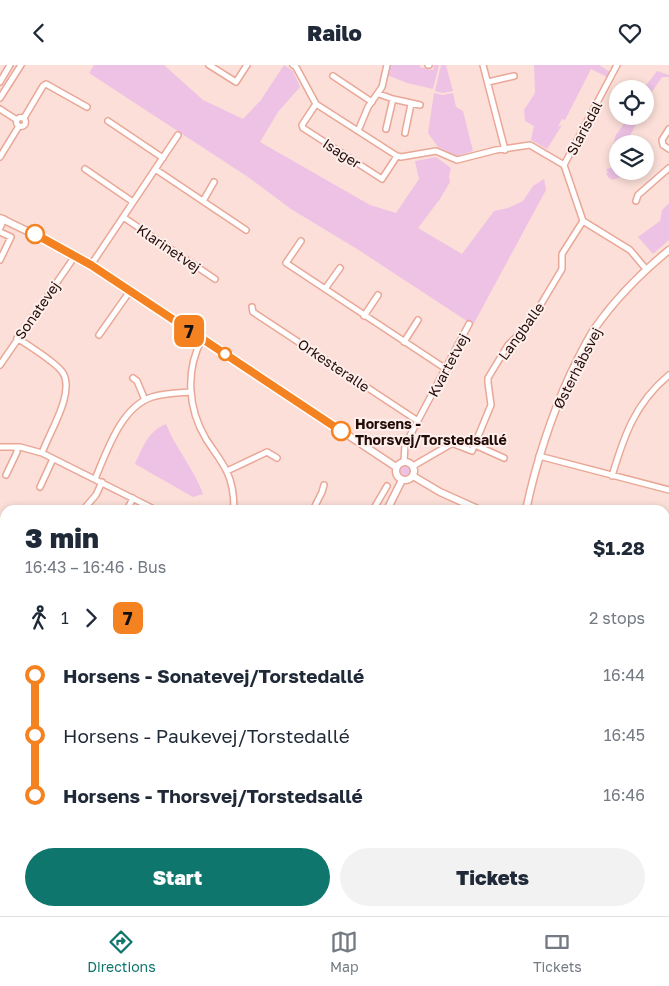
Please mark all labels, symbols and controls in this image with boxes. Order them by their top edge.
icon: back [25,19,53,47]
text: Railo [307,19,362,46]
icon: heart [616,19,644,47]
map controls [609,80,654,180]
button: locate [609,80,654,125]
street label: Slarisdal [563,98,605,158]
street label: Isager [320,134,365,172]
button: layers [609,135,654,180]
street label: Klarinetvej [134,220,204,276]
unlabelled marker [25,224,45,244]
street label: Sonatevej [11,278,63,342]
street label: Langballe [495,299,547,363]
line badge: 7 [173,315,205,347]
text: 7 [184,320,194,342]
street label: Østerhåbsvej [549,325,605,411]
street label: Kvartetvej [424,330,472,400]
street label: Orkesteralle [295,335,373,395]
unlabelled marker [218,347,232,361]
place label: Horsens - Thorsvej/Torstedsallé [355,415,507,448]
marker: Horsens - Thorsvej/Torstedsallé [331,421,351,441]
text: 3 min [25,521,99,554]
text: $1.28 [593,536,645,559]
text: 16:43 – 16:46 · Bus [25,557,166,577]
icon: walk [25,604,53,632]
icon: forward [77,604,105,632]
text: 7 [123,607,133,629]
text: 1 [61,608,69,628]
text: 2 stops [589,608,645,628]
text: Horsens - Sonatevej/Torstedallé [63,664,364,687]
text: 16:44 [603,665,645,685]
text: Horsens - Paukevej/Torstedallé [63,724,350,747]
text: 16:45 [604,725,645,745]
text: Horsens - Thorsvej/Torstedsallé [63,784,363,807]
text: 16:46 [603,785,645,805]
button: Start [25,848,330,906]
button: Tickets [340,848,645,906]
tab: Directions [87,928,156,975]
tab: Map [330,928,359,975]
tab: Tickets [533,928,582,975]

